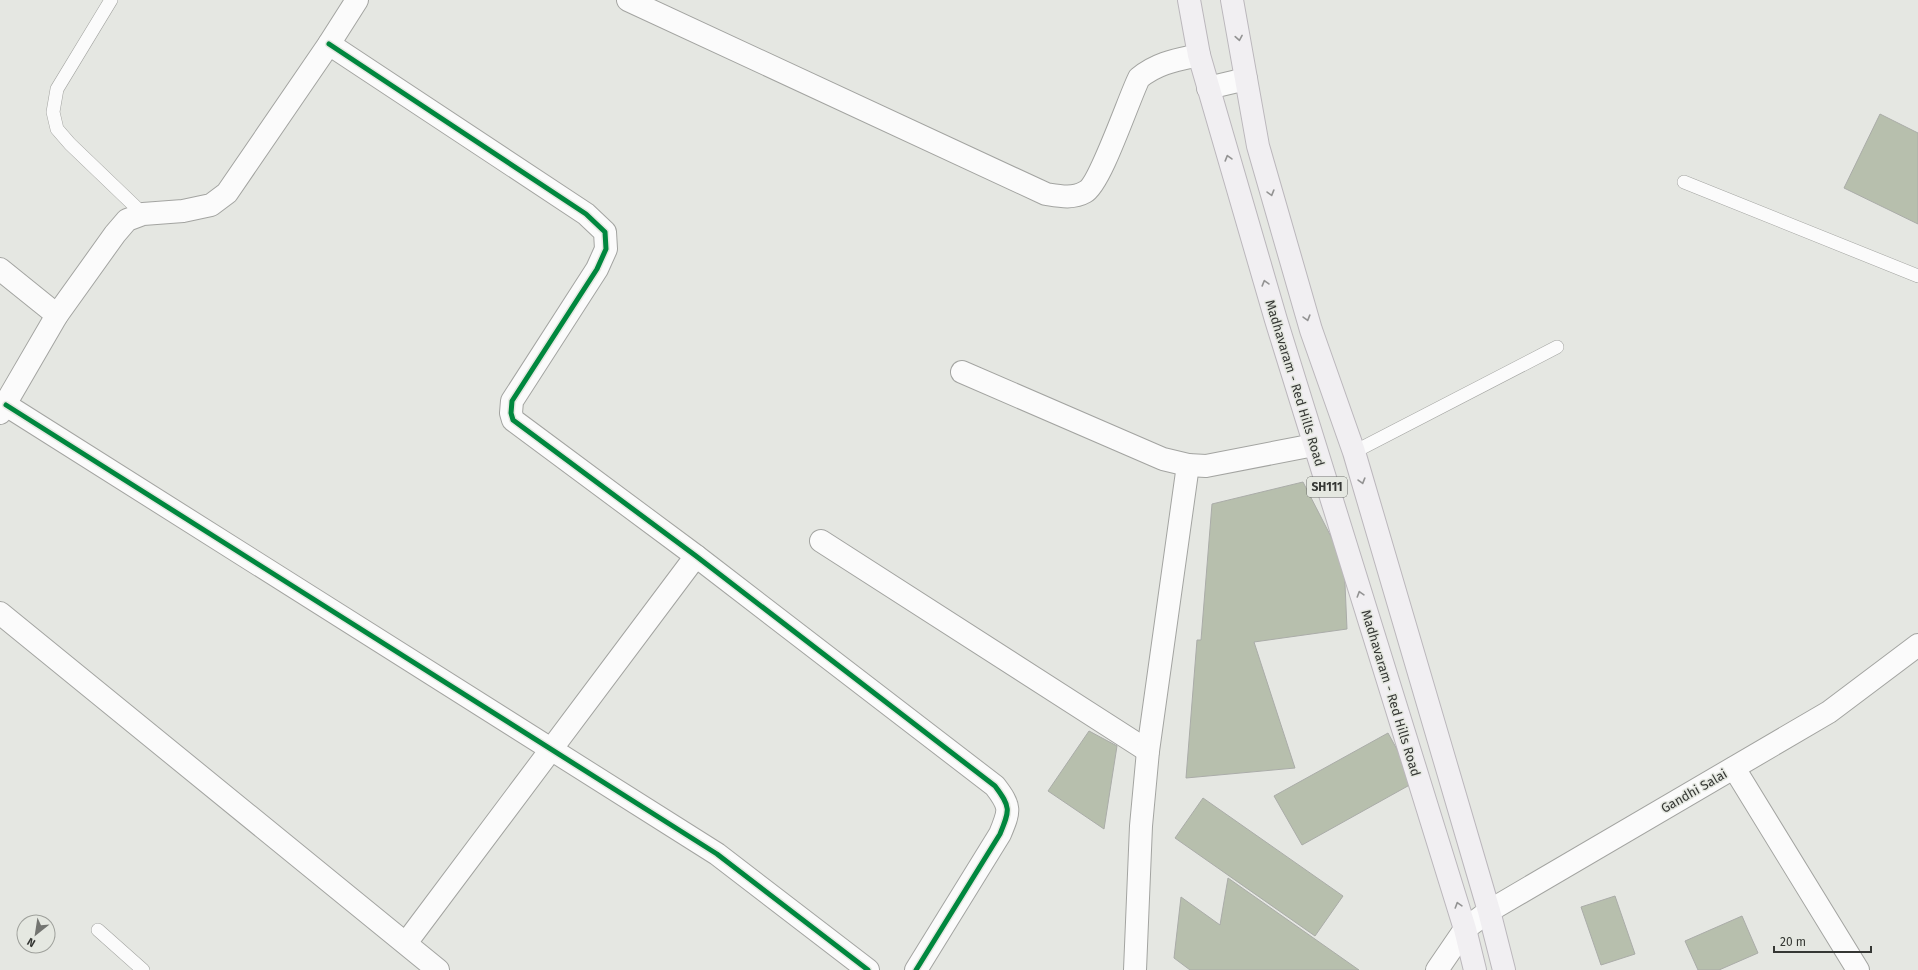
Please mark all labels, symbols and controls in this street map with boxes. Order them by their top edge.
one-way arrow [1234,35,1243,42]
one-way arrow [1225,154,1233,161]
one-way arrow [1266,189,1275,196]
one-way arrow [1261,279,1270,286]
street label: Madhavaram - Red Hills Road [1263,298,1327,468]
one-way arrow [1302,314,1311,321]
road number: SH111 [1307,477,1347,497]
one-way arrow [1357,477,1366,484]
one-way arrow [1356,591,1365,598]
street label: Madhavaram - Red Hills Road [1359,608,1423,778]
street label: Gandhi Salai [1658,766,1730,816]
one-way arrow [1454,902,1463,909]
north arrow [16,914,56,954]
scale bar [1774,928,1871,954]
text: N [25,935,38,950]
text: 20 m [1780,935,1806,949]

